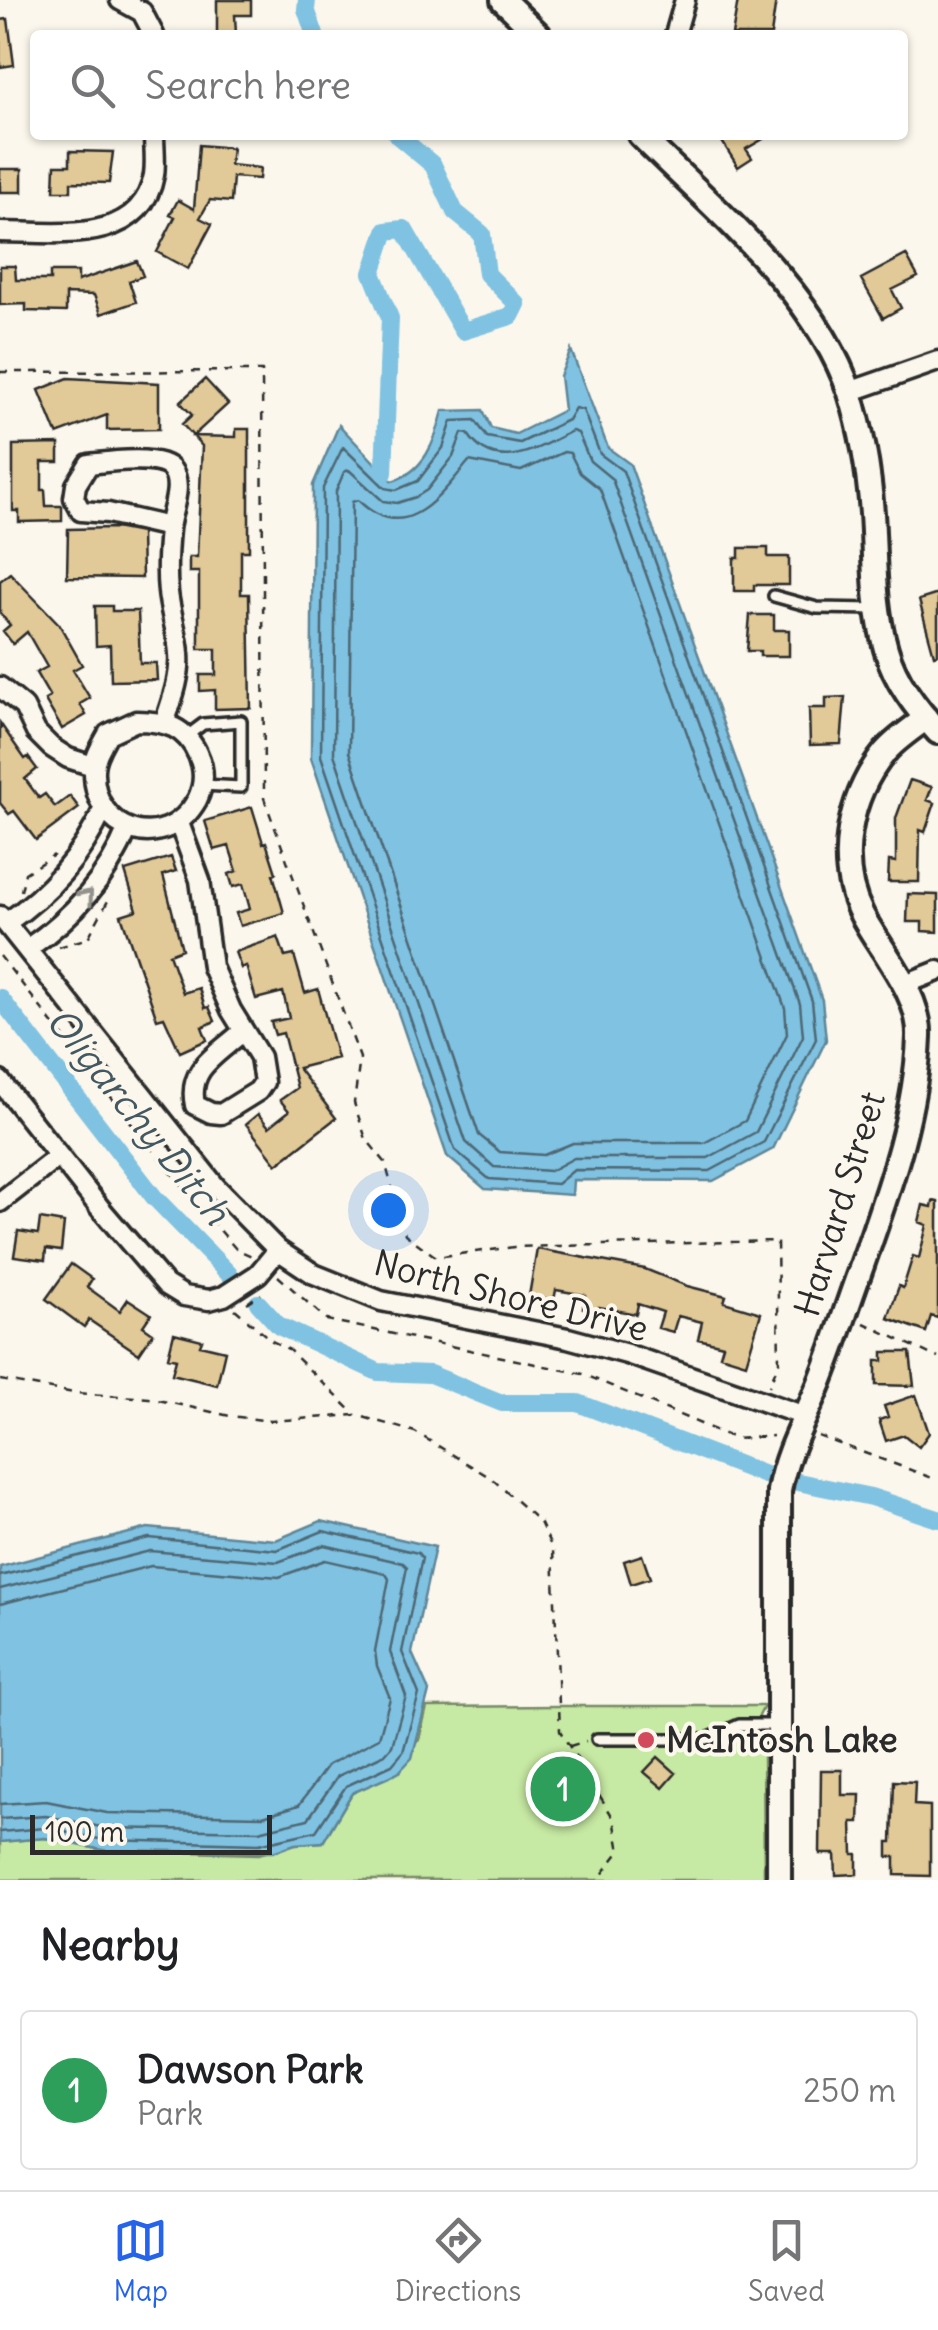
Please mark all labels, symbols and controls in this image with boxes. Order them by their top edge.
search box [30,30,908,140]
icon: search [65,58,120,113]
text: Search here [145,62,351,109]
one-way arrow [75,890,93,908]
water label: Oligarchy Ditch [37,998,241,1235]
street label: Harvard Street [784,1086,894,1321]
your location [363,1185,414,1236]
street label: North Shore Drive [370,1240,653,1350]
place label: McIntosh Lake [666,1717,898,1761]
marker: McIntosh Lake [635,1729,657,1751]
pin: 1 [530,1752,596,1826]
scale bar [30,1810,272,1854]
text: 100 m [45,1814,124,1850]
text: Nearby [40,1919,179,1971]
text: Dawson Park [137,2046,364,2093]
text: 1 [68,2070,81,2111]
text: 250 m [803,2070,896,2111]
text: Park [137,2093,203,2134]
tab: Map [113,2213,168,2309]
tab: Directions [395,2213,521,2309]
tab: Saved [748,2213,825,2309]

